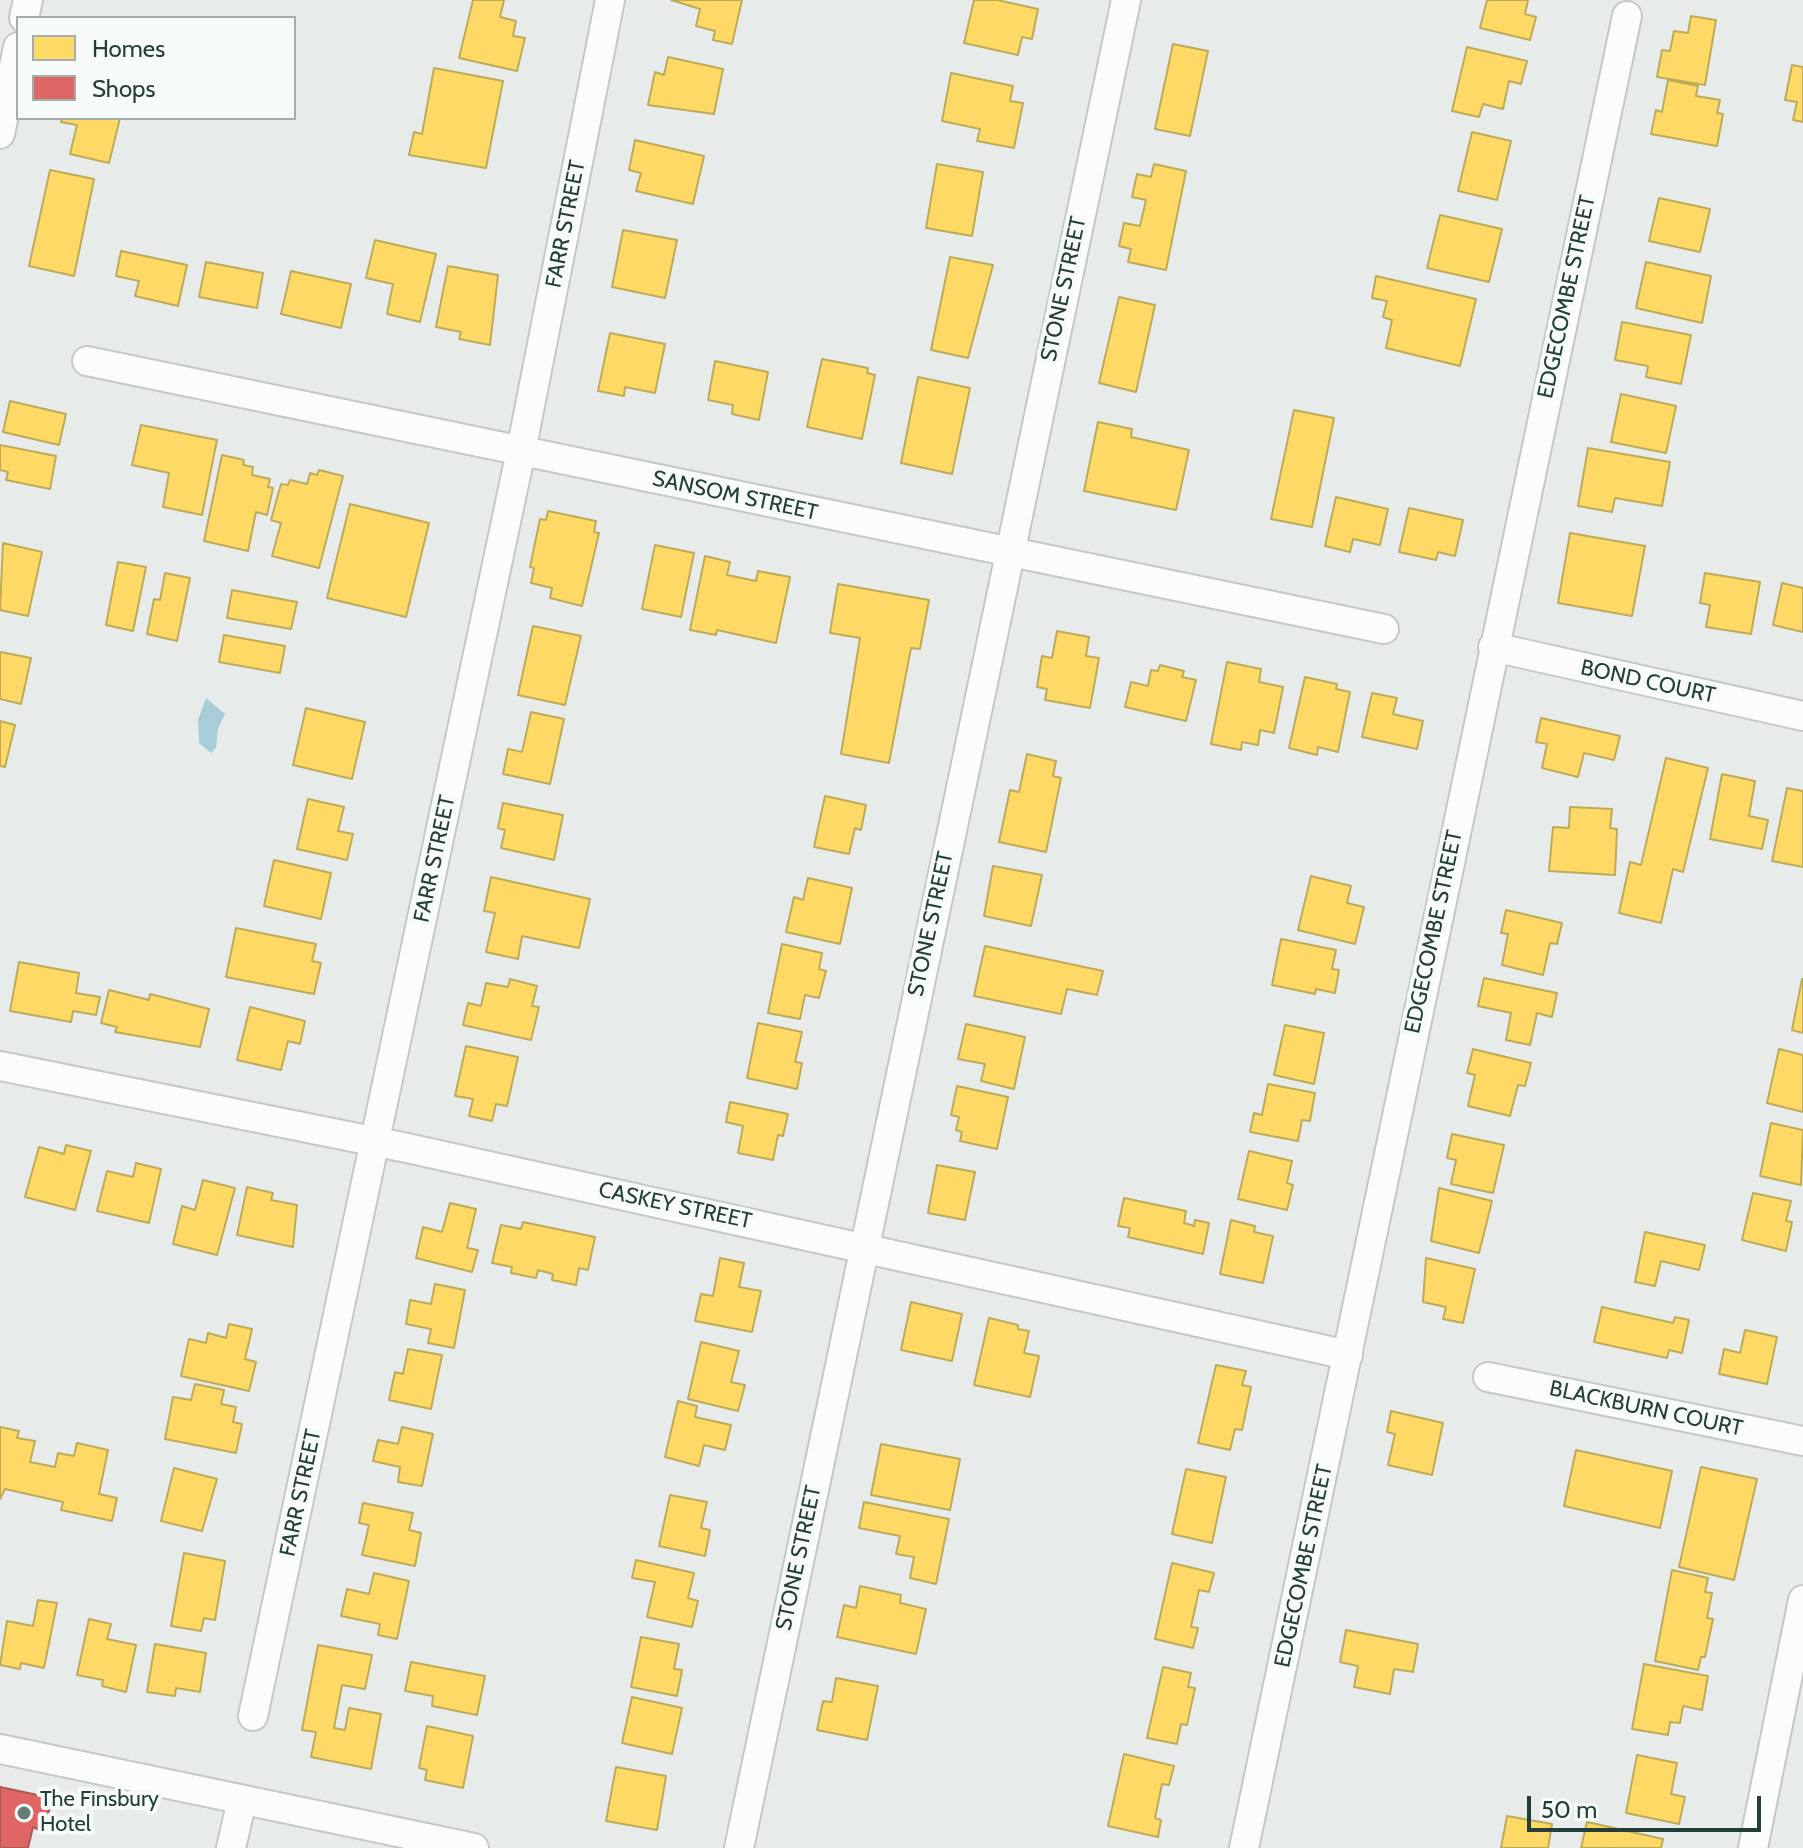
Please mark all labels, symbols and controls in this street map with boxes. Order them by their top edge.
legend [16,16,296,120]
text: Homes [92,34,165,63]
text: Shops [92,74,155,103]
street label: FARR STREET [541,158,591,290]
street label: EDGECOMBE STREET [1533,193,1601,401]
street label: STONE STREET [1036,214,1092,364]
street label: SANSOM STREET [650,466,820,526]
street label: BOND COURT [1578,655,1718,709]
street label: FARR STREET [409,793,461,925]
street label: EDGECOMBE STREET [1400,828,1468,1036]
street label: STONE STREET [903,849,959,999]
street label: CASKEY STREET [596,1177,754,1235]
street label: BLACKBURN COURT [1547,1376,1745,1442]
street label: FARR STREET [275,1427,327,1559]
street label: EDGECOMBE STREET [1270,1462,1338,1670]
street label: STONE STREET [771,1483,827,1633]
scale bar [1531,1780,1765,1830]
place label: The Finsbury Hotel [40,1787,159,1838]
text: 50 m [1541,1795,1597,1824]
marker: The Finsbury Hotel [15,1804,33,1822]

